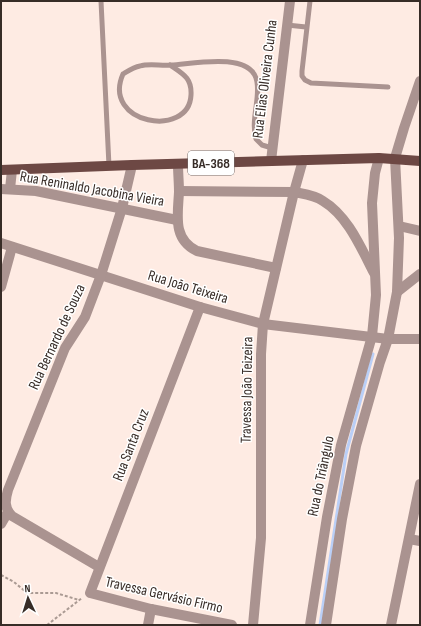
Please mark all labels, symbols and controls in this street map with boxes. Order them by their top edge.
street label: Rua Elias Oliveira Cunha [248,19,282,139]
road number: BA-368 [188,151,234,175]
street label: Rua Reninaldo Jacobina Vieira [18,167,166,211]
street label: Rua João Teixeira [146,266,231,308]
street label: Rua Bernardo de Souza [24,281,90,393]
street label: Travessa João Teizeira [237,336,257,443]
street label: Rua Santa Cruz [109,406,154,484]
street label: Rua do Triângulo [303,434,339,518]
street label: Travessa Gervásio Firmo [103,572,225,618]
north arrow [8,578,48,618]
text: N [24,582,31,595]

